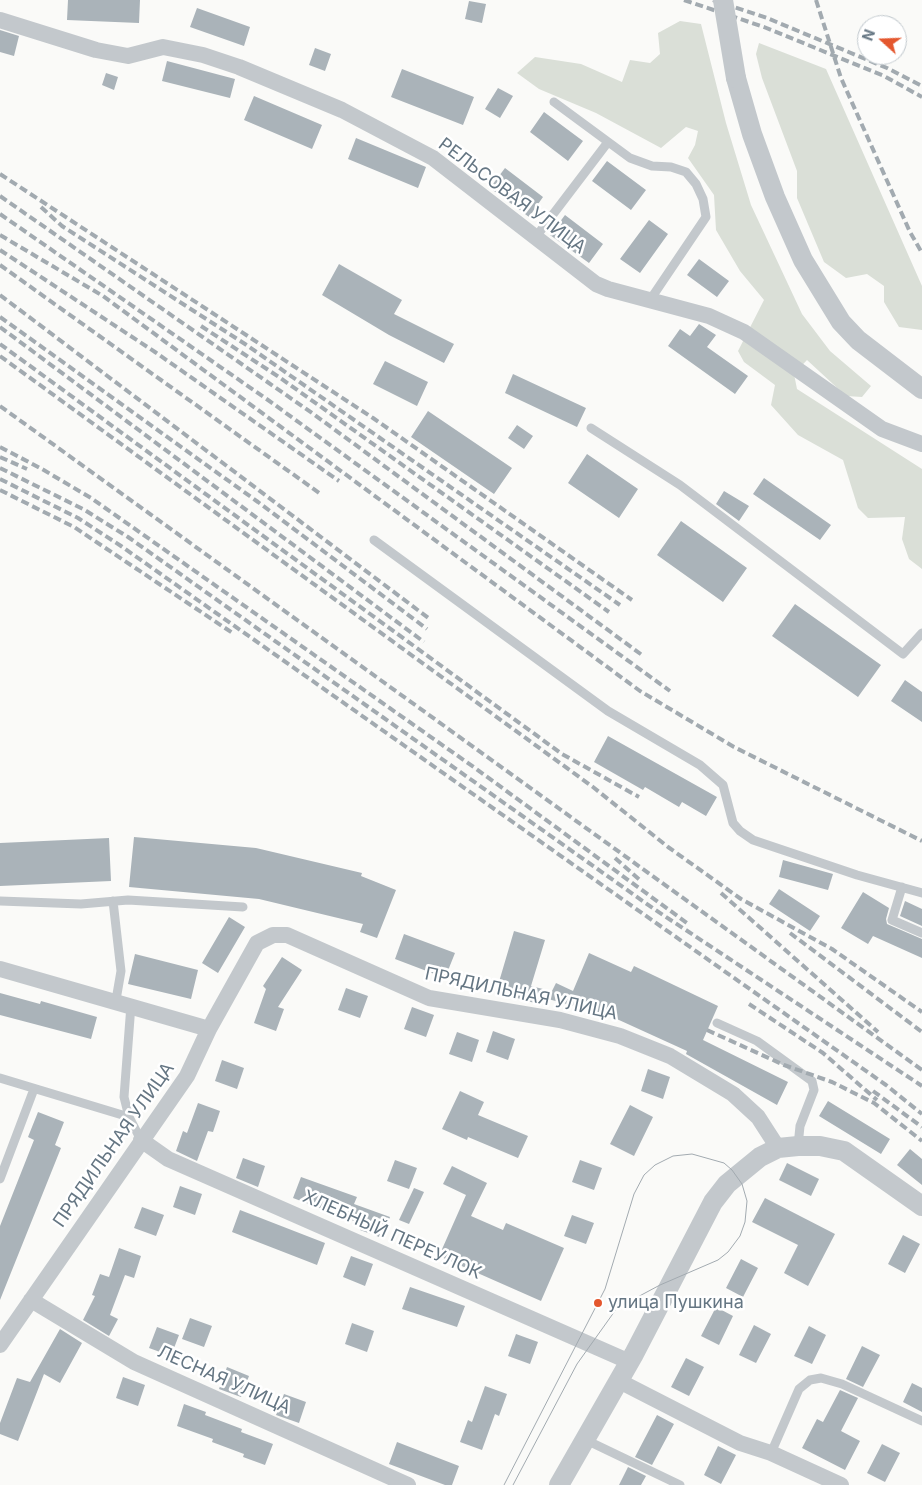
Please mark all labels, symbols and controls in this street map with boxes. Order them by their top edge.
north arrow [857,15,907,65]
text: N [859,27,878,43]
street label: РЕЛЬСОВАЯ УЛИЦА [434,134,590,258]
street label: ПРЯДИЛЬНАЯ УЛИЦА [423,963,619,1025]
street label: ПРЯДИЛЬНАЯ УЛИЦА [49,1058,179,1232]
street label: ХЛЕБНЫЙ ПЕРЕУЛОК [299,1186,485,1284]
place label: улица Пушкина [608,1292,744,1314]
marker: улица Пушкина [592,1297,604,1309]
street label: ЛЕСНАЯ УЛИЦА [154,1341,294,1419]

